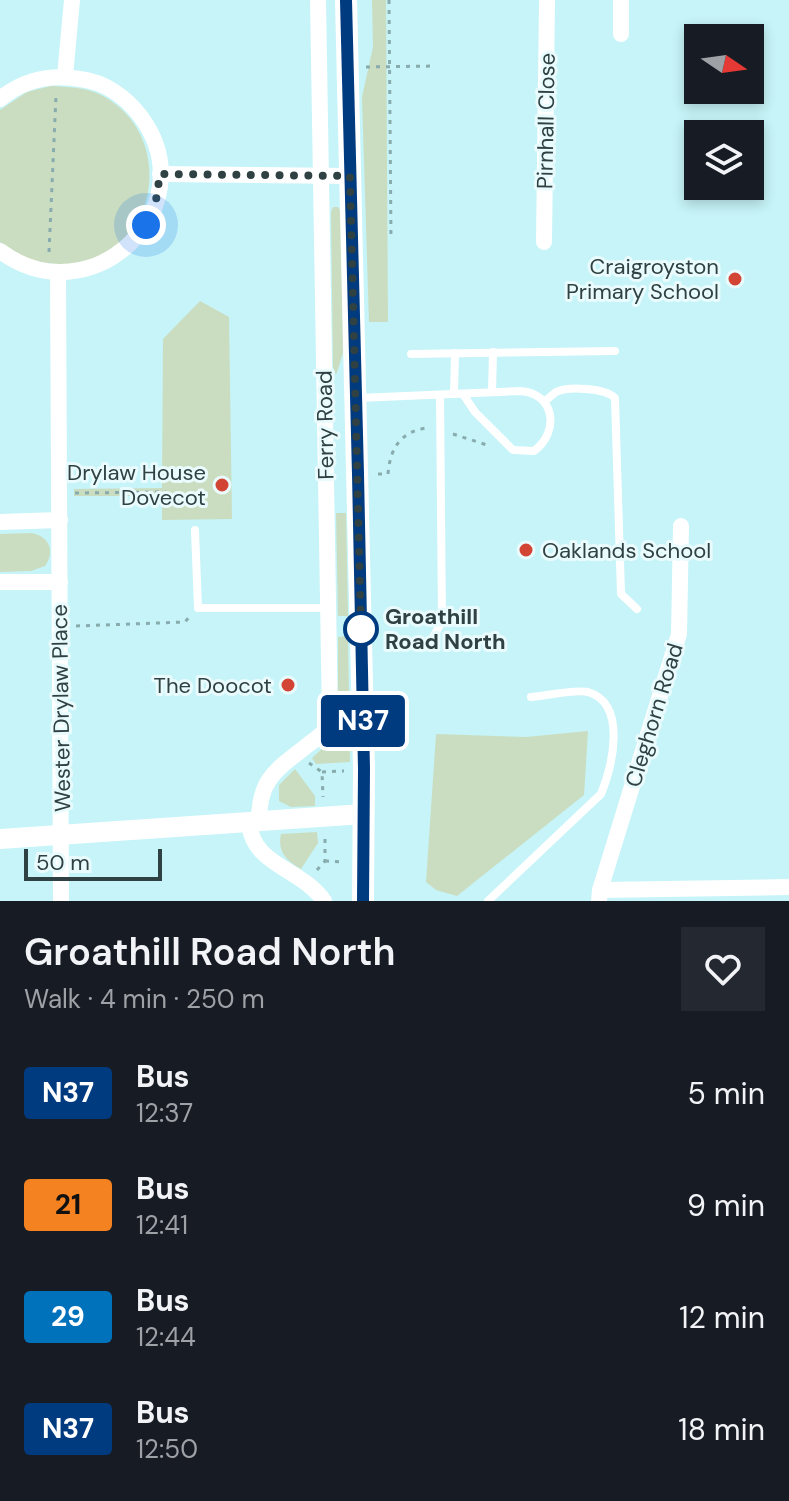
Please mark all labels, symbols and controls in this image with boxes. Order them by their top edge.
north arrow [684,24,764,104]
map controls [684,24,764,200]
street label: Pirnhall Close [530,53,562,189]
button: layers [684,120,764,200]
your location [126,205,166,245]
place label: Craigroyston Primary School [566,252,719,306]
marker: Craigroyston Primary School [726,270,744,288]
street label: Ferry Road [310,370,340,480]
place label: Drylaw House Dovecot [67,458,206,512]
marker: Drylaw House Dovecot [213,476,231,494]
place label: Oaklands School [542,536,711,565]
marker: Oaklands School [517,541,535,559]
place label: Groathill Road North [385,602,506,656]
street label: Wester Drylaw Place [45,604,77,812]
marker: Groathill Road North [344,612,378,646]
street label: Cleghorn Road [618,640,690,790]
place label: The Doocot [154,671,272,700]
marker: The Doocot [279,676,297,694]
line badge: N37 [317,695,409,747]
text: N37 [337,702,389,739]
scale bar [24,845,162,881]
text: 50 m [36,848,90,877]
text: Groathill Road North [24,927,395,977]
button: heart [681,927,765,1011]
text: Walk · 4 min · 250 m [24,982,265,1016]
text: Bus [136,1057,190,1096]
text: N37 [42,1074,94,1111]
text: 5 min [688,1074,765,1113]
text: 12:37 [136,1096,193,1130]
text: Bus [136,1169,190,1208]
text: 21 [55,1186,81,1223]
text: 9 min [687,1186,765,1225]
text: 12:41 [136,1208,188,1242]
text: Bus [136,1281,190,1320]
text: 29 [51,1298,85,1335]
text: 12 min [679,1298,765,1337]
text: 12:44 [136,1320,196,1354]
text: Bus [136,1393,190,1432]
text: N37 [42,1410,94,1447]
text: 18 min [678,1410,765,1449]
text: 12:50 [136,1432,198,1466]

